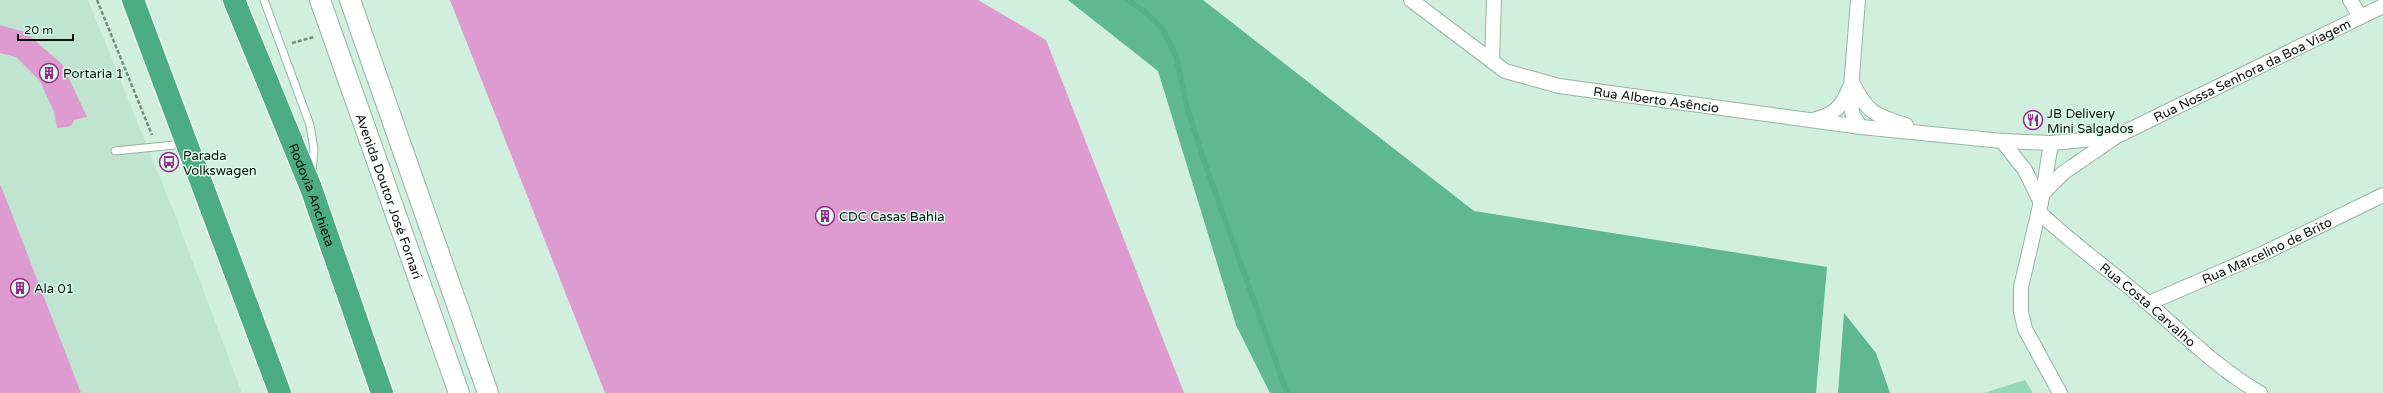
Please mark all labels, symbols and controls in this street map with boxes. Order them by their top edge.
scale bar [18,16,73,42]
street label: Rua Nossa Senhora da Boa Viagem [2151,16,2354,126]
text: 20 m [24,23,53,37]
building icon: Portaria 1 [38,62,60,84]
place label: Portaria 1 [63,66,124,82]
street label: Rua Alberto Asêncio [1592,84,1720,117]
place label: JB Delivery Mini Salgados [2047,106,2134,137]
restaurant icon: JB Delivery Mini Salgados [2022,109,2044,131]
street label: Avenida Doutor José Fornari [352,111,425,281]
street label: Rodovia Anchieta [285,141,338,249]
place label: Parada Volkswagen [183,148,257,179]
bus stop icon: Parada Volkswagen [158,151,180,173]
building icon: CDC Casas Bahia [814,205,836,227]
place label: CDC Casas Bahia [839,209,945,225]
street label: Rua Marcelino de Brito [2200,214,2335,288]
street label: Rua Costa Carvalho [2096,260,2199,351]
building icon: Ala 01 [9,277,31,299]
place label: Ala 01 [34,281,74,297]

